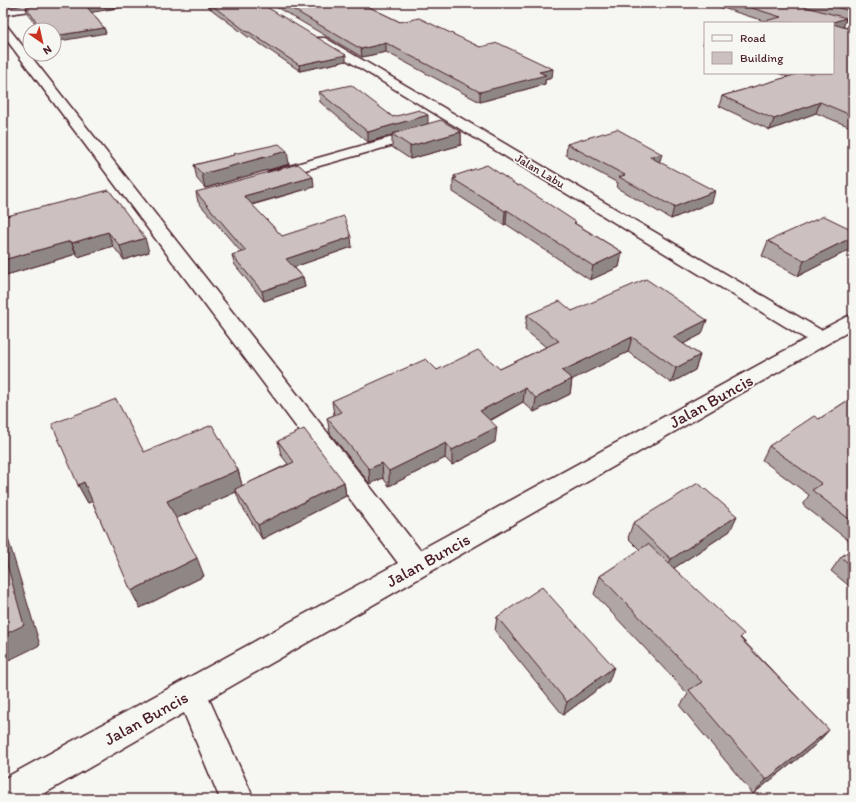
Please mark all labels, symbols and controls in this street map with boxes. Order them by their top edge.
north arrow [22,22,62,62]
legend [704,22,834,74]
text: Road [740,31,766,45]
text: N [41,42,54,57]
text: Building [740,51,784,65]
street label: Jalan Labu [513,151,568,191]
street label: Jalan Buncis [666,370,756,432]
street label: Jalan Buncis [383,529,473,591]
street label: Jalan Buncis [101,687,191,749]

